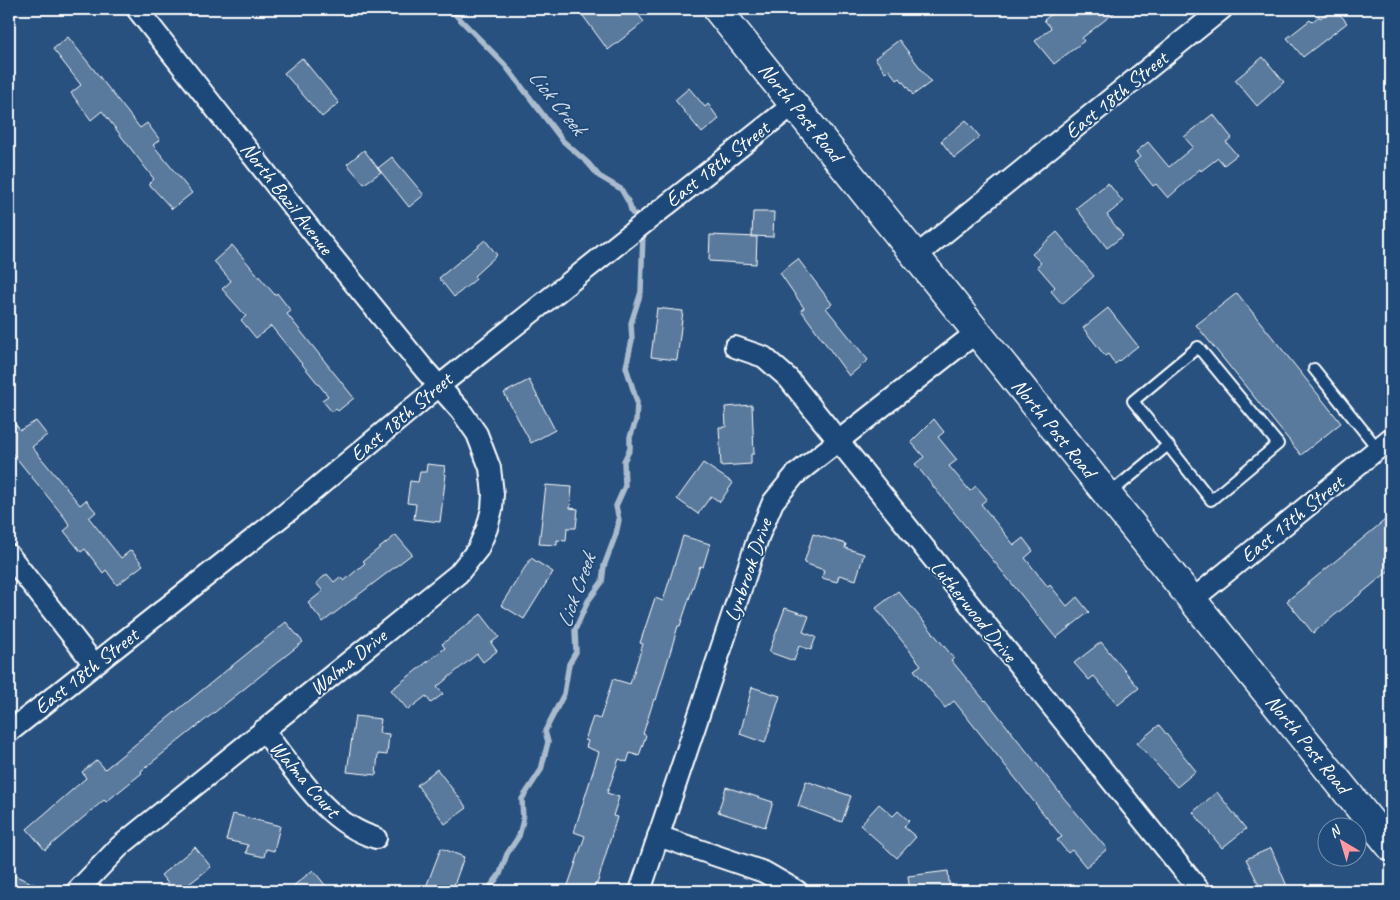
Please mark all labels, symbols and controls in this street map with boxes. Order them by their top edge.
street label: East 18th Street [1059,44,1174,145]
street label: North Post Road [753,57,851,169]
water label: Lick Creek [522,64,594,143]
street label: East 18th Street [660,114,776,213]
street label: North Bazil Avenue [235,136,340,260]
street label: East 18th Street [345,365,459,467]
street label: North Post Road [1006,373,1104,485]
street label: East 17th Street [1235,468,1350,569]
street label: Lynbrook Drive [718,513,778,625]
water label: Lick Creek [550,547,603,631]
street label: Lutherwood Drive [925,555,1024,668]
street label: East 18th Street [29,621,145,720]
street label: Walma Drive [304,622,393,701]
street label: North Post Road [1260,689,1358,801]
street label: Walma Court [264,735,347,825]
north arrow [1318,818,1368,868]
text: N [1326,821,1345,842]

